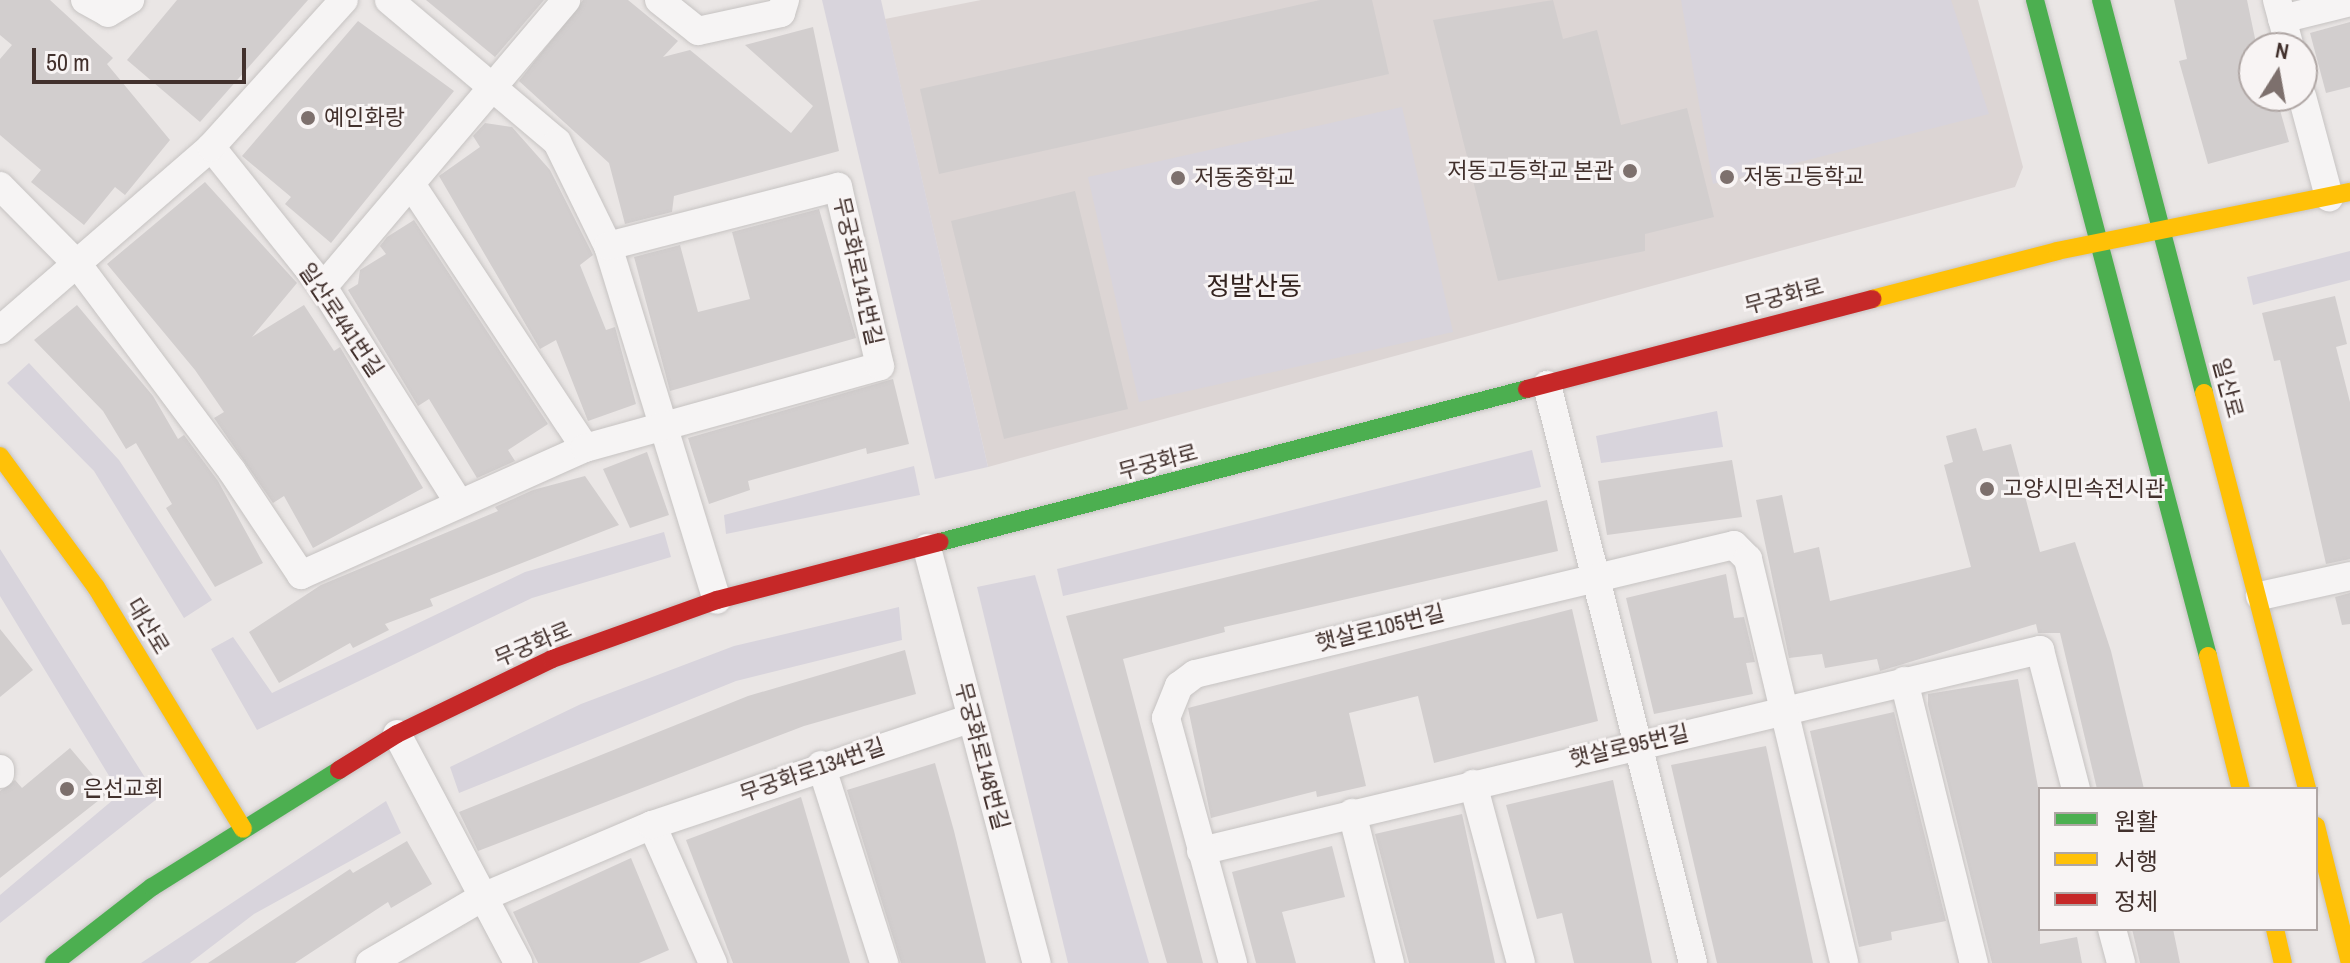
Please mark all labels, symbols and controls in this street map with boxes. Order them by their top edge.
scale bar [36,32,250,82]
north arrow [2238,32,2318,112]
text: N [2273,34,2291,66]
text: 50 m [46,46,90,78]
place label: 예인화랑 [324,105,405,131]
marker: 예인화랑 [299,109,317,127]
place label: 저동고등학교 본관 [1447,158,1614,184]
marker: 저동고등학교 본관 [1621,162,1639,180]
place label: 저동고등학교 [1743,164,1864,190]
place label: 저동중학교 [1194,165,1295,191]
marker: 저동고등학교 [1718,168,1736,186]
marker: 저동중학교 [1169,169,1187,187]
street label: 무궁화로141번길 [828,194,888,348]
street label: 일산로441번길 [293,258,389,382]
district label: 정발산동 [1206,270,1302,302]
street label: 무궁화로 [1741,273,1827,319]
street label: 일산로 [2207,355,2249,421]
street label: 무궁화로 [1115,439,1201,485]
place label: 고양시민속전시관 [2003,476,2165,502]
marker: 고양시민속전시관 [1978,480,1996,498]
street label: 대산로 [121,593,175,659]
street label: 햇살로105번길 [1313,599,1447,657]
street label: 무궁화로 [491,616,575,672]
street label: 무궁화로148번길 [950,679,1014,833]
street label: 햇살로95번길 [1567,719,1691,773]
street label: 무궁화로134번길 [736,733,888,807]
place label: 은선교회 [83,776,164,802]
marker: 은선교회 [58,780,76,798]
legend [2038,787,2318,931]
text: 원활 [2114,805,2158,837]
text: 서행 [2114,845,2158,877]
text: 정체 [2114,885,2158,917]

